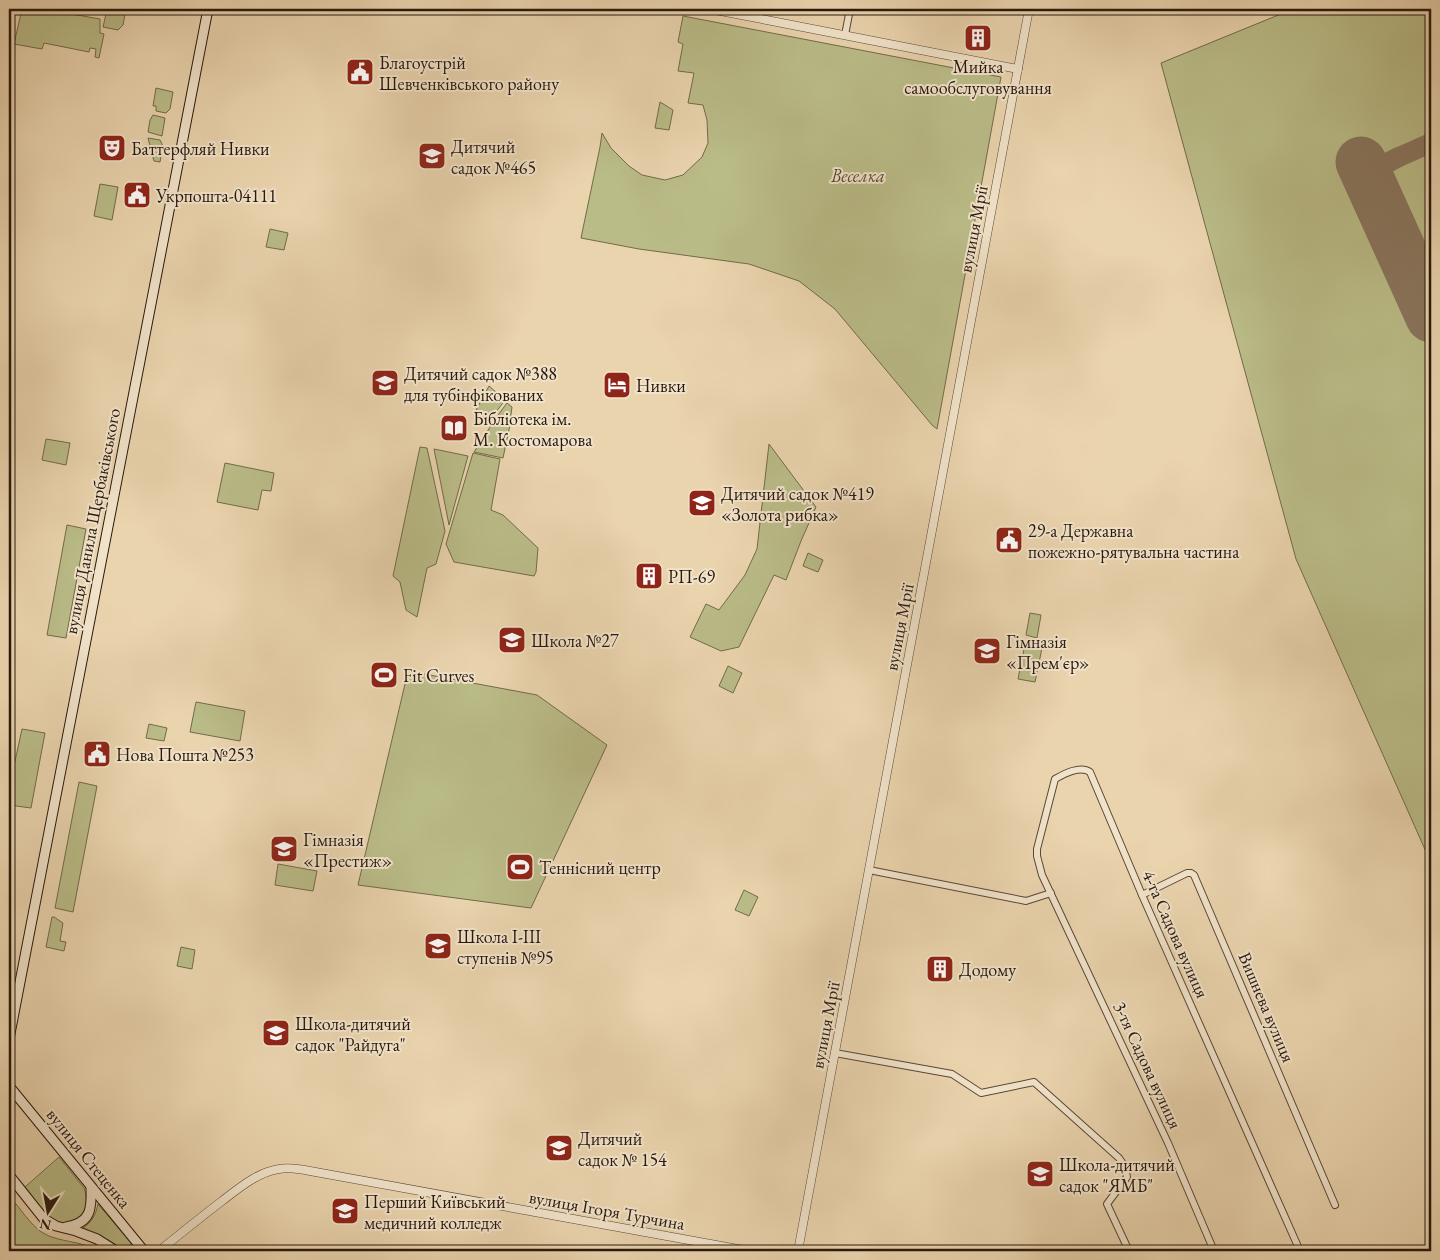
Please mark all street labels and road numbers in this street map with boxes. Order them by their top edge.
street label: вулиця Мрії [953,183,993,275]
street label: вулиця Данила Щербаківського [59,406,125,636]
street label: вулиця Мрії [879,581,919,673]
street label: 4-та Садова вулиця [1138,867,1214,1001]
street label: Вишнева вулиця [1233,948,1301,1066]
street label: вулиця Мрії [805,979,845,1071]
street label: 3-тя Садова вулиця [1108,998,1188,1132]
street label: вулиця Стеценка [42,1103,137,1213]
street label: вулиця Ігоря Турчина [527,1185,687,1235]

